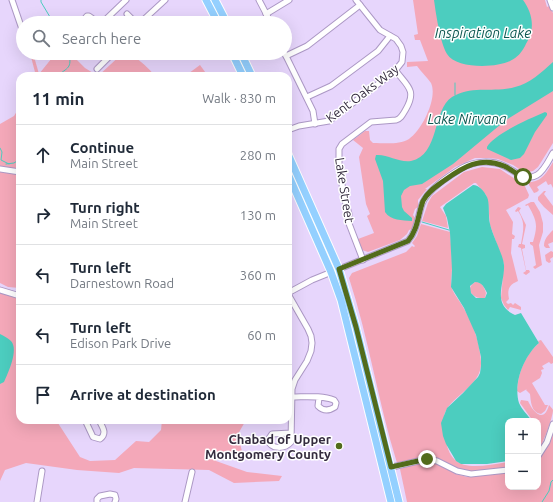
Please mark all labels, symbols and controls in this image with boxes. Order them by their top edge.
search box [16,16,292,60]
water label: Inspiration Lake [435,25,531,41]
icon: search [30,27,52,49]
text: Search here [62,30,141,47]
street label: Kent Oaks Way [323,61,401,125]
text: 11 min [32,89,85,108]
text: Walk · 830 m [202,91,276,105]
water label: Lake Nirvana [427,111,507,127]
text: Continue [70,139,134,156]
icon: ahead [32,144,54,166]
text: 280 m [240,148,276,162]
text: Main Street [70,156,138,170]
street label: Lake Street [333,156,357,224]
route start [514,168,532,186]
text: Turn right [70,199,140,216]
icon: right [32,204,54,226]
text: 130 m [240,208,276,222]
text: Main Street [70,216,138,230]
text: Turn left [70,259,131,276]
icon: left [32,264,54,286]
text: 360 m [240,268,276,282]
text: Darnestown Road [70,276,174,290]
text: Turn left [70,319,131,336]
icon: left [32,324,54,346]
text: 60 m [247,328,276,342]
text: Edison Park Drive [70,336,171,350]
icon: arrive [32,384,54,406]
text: Arrive at destination [70,386,216,403]
map controls [505,418,541,490]
button: + [505,418,541,454]
place label: Chabad of Upper Montgomery County [205,432,332,461]
marker: Chabad of Upper Montgomery County [334,441,344,451]
route end [418,450,436,468]
button: − [505,454,541,490]

